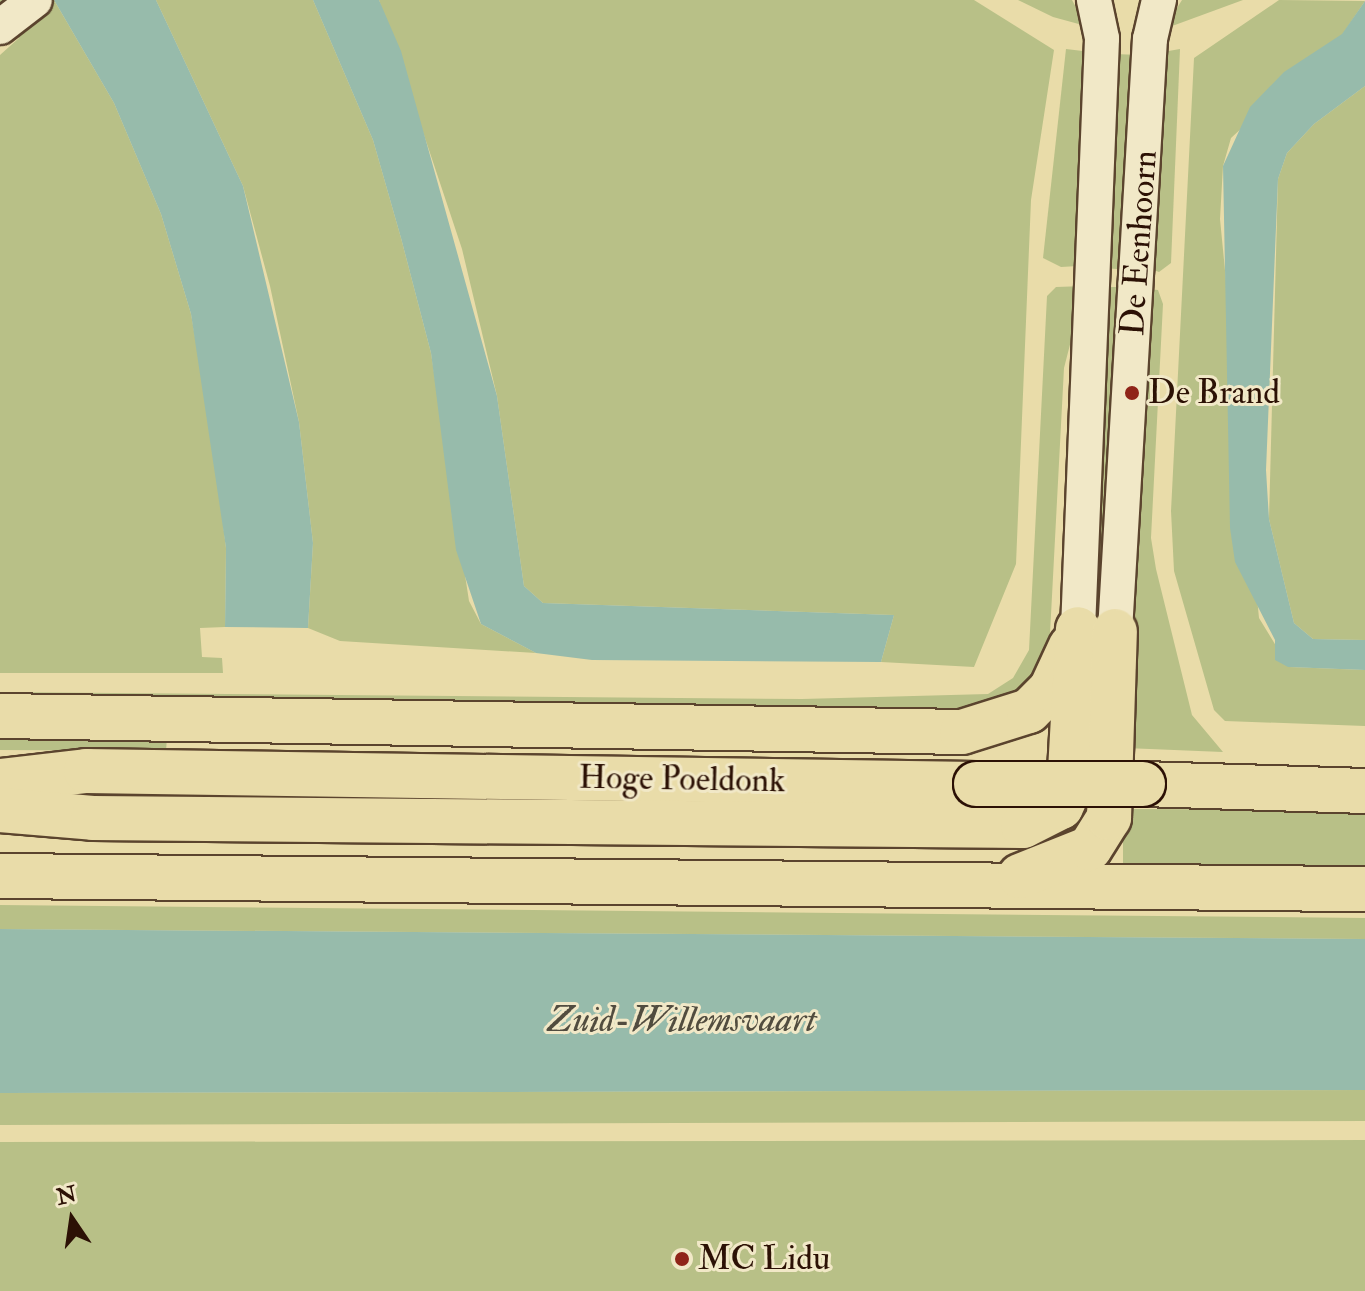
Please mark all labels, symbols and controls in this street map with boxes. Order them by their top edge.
street label: De Eenhoorn [1112,149,1166,337]
place label: De Brand [1148,373,1280,413]
marker: De Brand [1123,384,1141,402]
street label: Hoge Poeldonk [578,757,786,801]
water label: Zuid-Willemsvaart [548,998,816,1042]
north arrow [32,1179,112,1259]
text: N [54,1180,79,1211]
place label: MC Lidu [698,1239,830,1279]
marker: MC Lidu [673,1250,691,1268]

